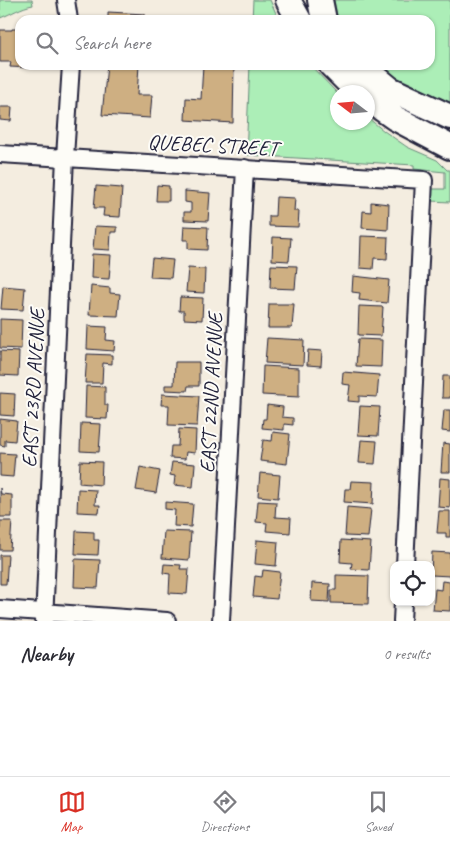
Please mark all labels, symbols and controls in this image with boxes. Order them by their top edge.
search box [15,15,435,70]
icon: search [33,29,61,57]
text: Search here [73,31,150,55]
north arrow [330,85,375,130]
street label: QUEBEC STREET [147,129,283,162]
street label: EAST 23RD AVENUE [16,305,50,468]
street label: EAST 22ND AVENUE [194,309,228,474]
map controls [390,561,435,606]
button: locate [390,561,435,606]
text: Nearby [20,641,73,667]
text: 0 results [383,644,430,664]
tab: Map [58,788,86,835]
tab: Directions [201,788,249,835]
tab: Saved [364,788,392,835]

